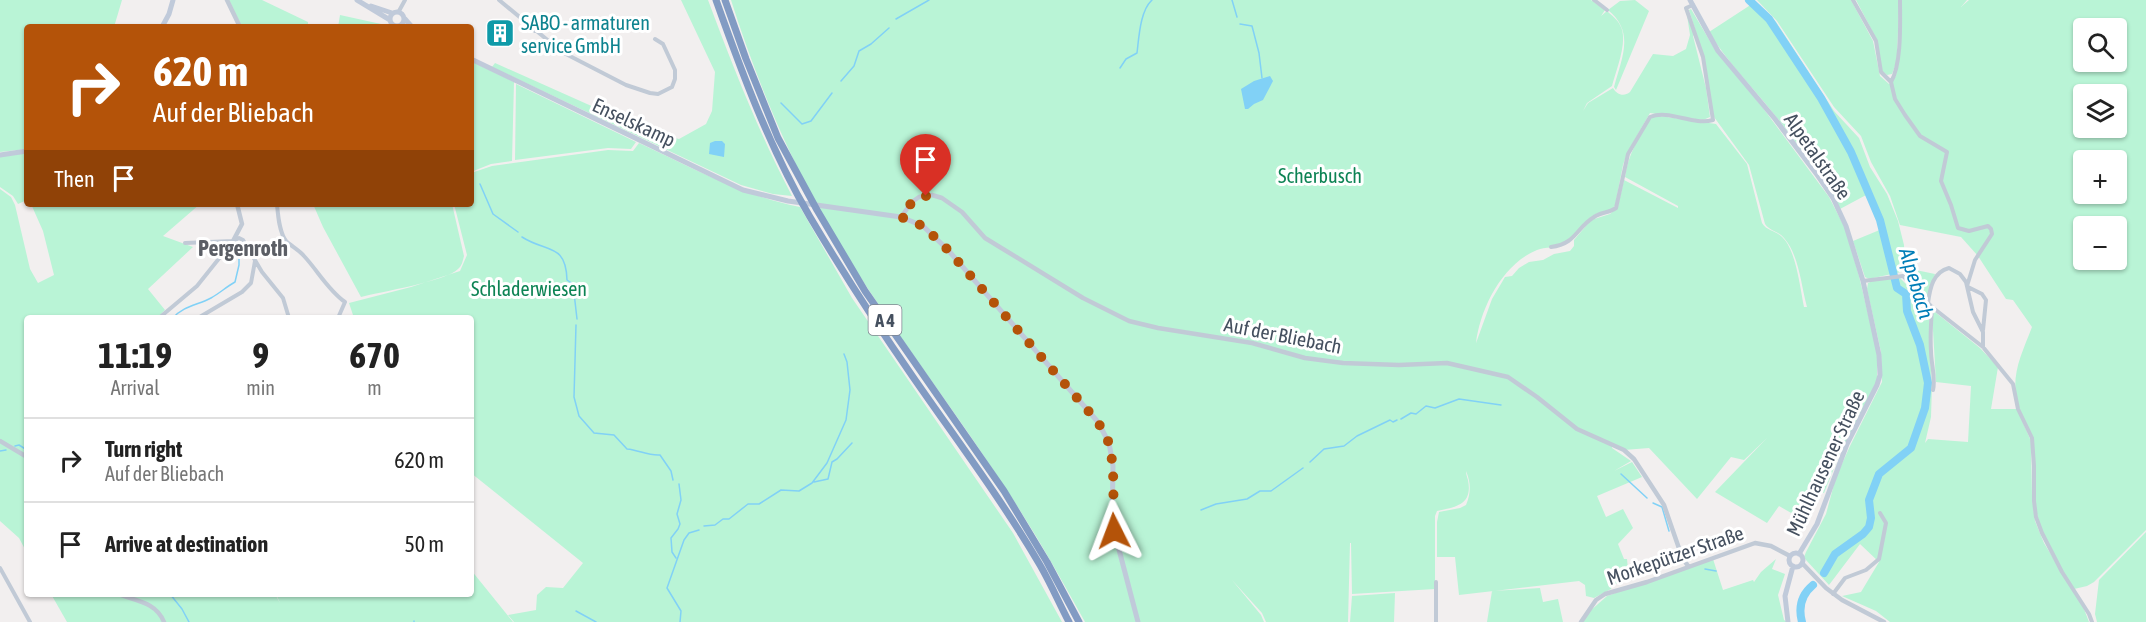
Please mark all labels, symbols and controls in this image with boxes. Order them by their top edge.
place label: SABO - armaturen service GmbH [521,11,650,57]
building icon: SABO - armaturen service GmbH [484,17,516,49]
map controls [2073,18,2127,270]
button: search [2073,18,2127,72]
text: 620 m [153,47,248,95]
icon: right [54,48,132,126]
button: layers [2073,84,2127,138]
street label: Enselskamp [589,93,679,151]
text: Auf der Bliebach [153,97,314,128]
street label: Alpetalstraße [1780,108,1856,204]
pin [900,134,951,196]
icon: arrive [909,143,942,176]
button: + [2073,150,2127,204]
icon: arrive [107,162,140,195]
park label: Scherbusch [1278,164,1362,187]
text: Then [54,166,95,192]
button: − [2073,216,2127,270]
district label: Pergenroth [198,235,288,261]
water label: Alpebach [1895,244,1939,321]
park label: Schladerwiesen [471,277,587,300]
road number: A 4 [868,305,902,335]
street label: Auf der Bliebach [1222,312,1344,358]
text: 11:19 [98,334,172,376]
text: 9 [252,334,269,376]
text: 670 [349,334,400,376]
text: Arrival [111,376,160,399]
text: min [246,376,275,399]
text: m [367,376,382,399]
street label: Mühlhausener Straße [1781,387,1869,539]
text: Turn right [105,436,182,462]
icon: right [54,444,87,477]
text: 620 m [394,447,444,473]
text: Auf der Bliebach [105,462,224,485]
position arrow [1082,499,1146,563]
street label: Morkepützer Straße [1604,521,1746,589]
icon: arrive [54,528,87,561]
text: Arrive at destination [105,531,268,557]
text: 50 m [404,531,444,557]

